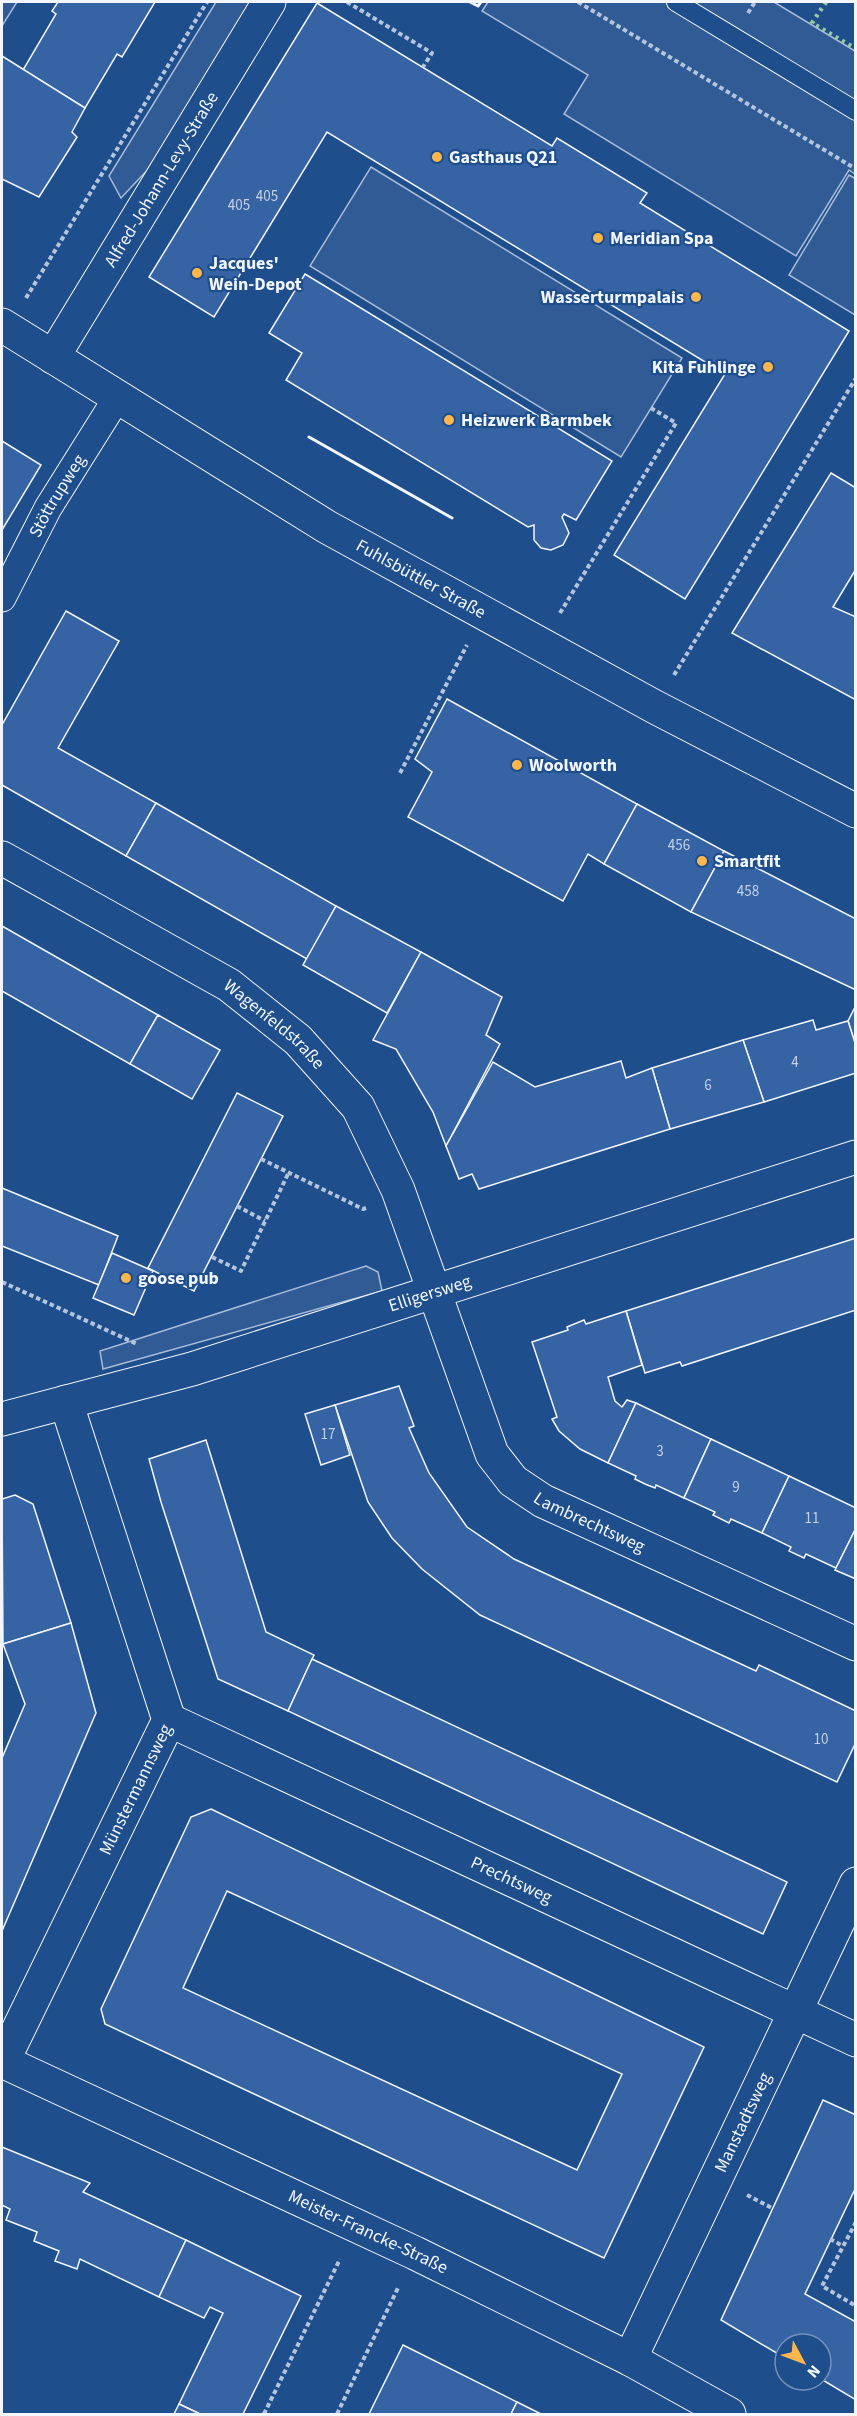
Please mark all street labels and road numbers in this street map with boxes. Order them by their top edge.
street label: Alfred-Johann-Levy-Straße [98,87,224,272]
street label: Stöttrupweg [22,449,91,542]
street label: Fuhlsbüttler Straße [352,533,491,624]
street label: Wagenfeldstraße [219,973,331,1074]
street label: Elligersweg [385,1268,474,1318]
street label: Lambrechtsweg [529,1486,649,1559]
street label: Münstermannsweg [93,1720,178,1859]
street label: Prechtsweg [467,1850,557,1909]
street label: Manstadtsweg [708,2068,777,2177]
street label: Meister-Francke-Straße [284,2183,452,2280]

